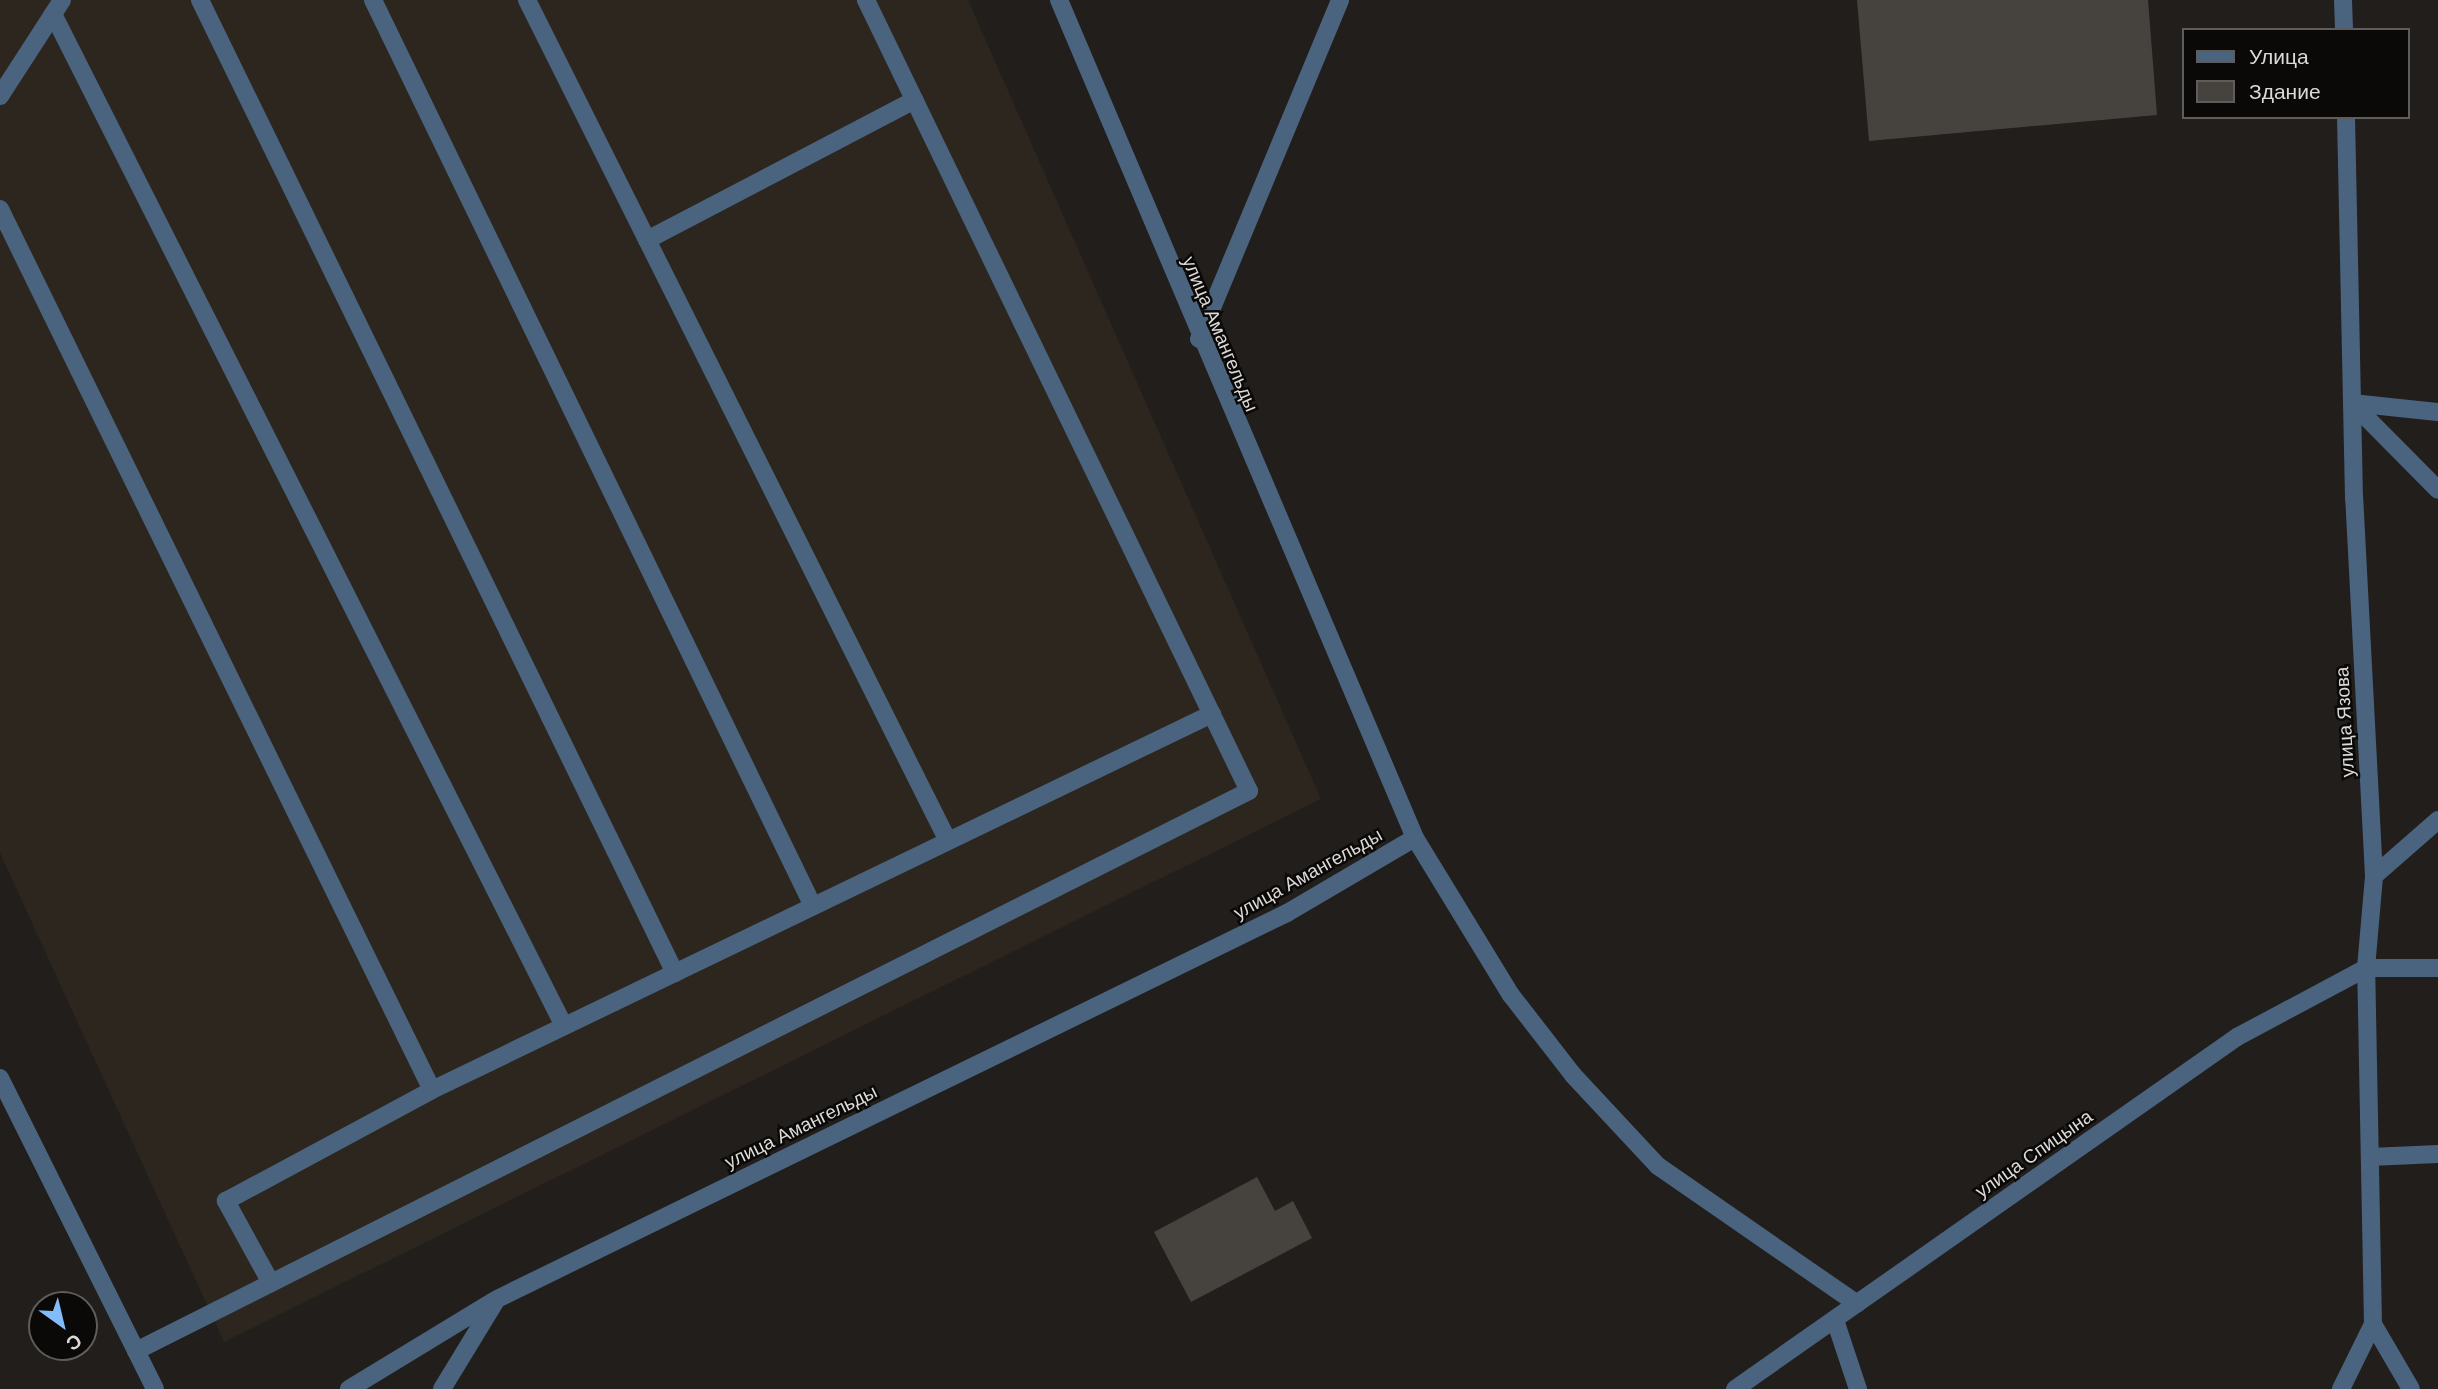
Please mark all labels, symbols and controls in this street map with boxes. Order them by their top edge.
legend [2182,28,2410,119]
text: Улица [2249,45,2309,68]
text: Здание [2249,80,2321,103]
street label: улица Амангельды [1177,253,1263,415]
street label: улица Язова [2331,666,2359,778]
street label: улица Амангельды [1230,824,1386,924]
street label: улица Амангельды [721,1080,881,1174]
street label: улица Спицына [1971,1105,2097,1203]
north arrow [28,1291,98,1361]
text: С [62,1330,85,1355]

